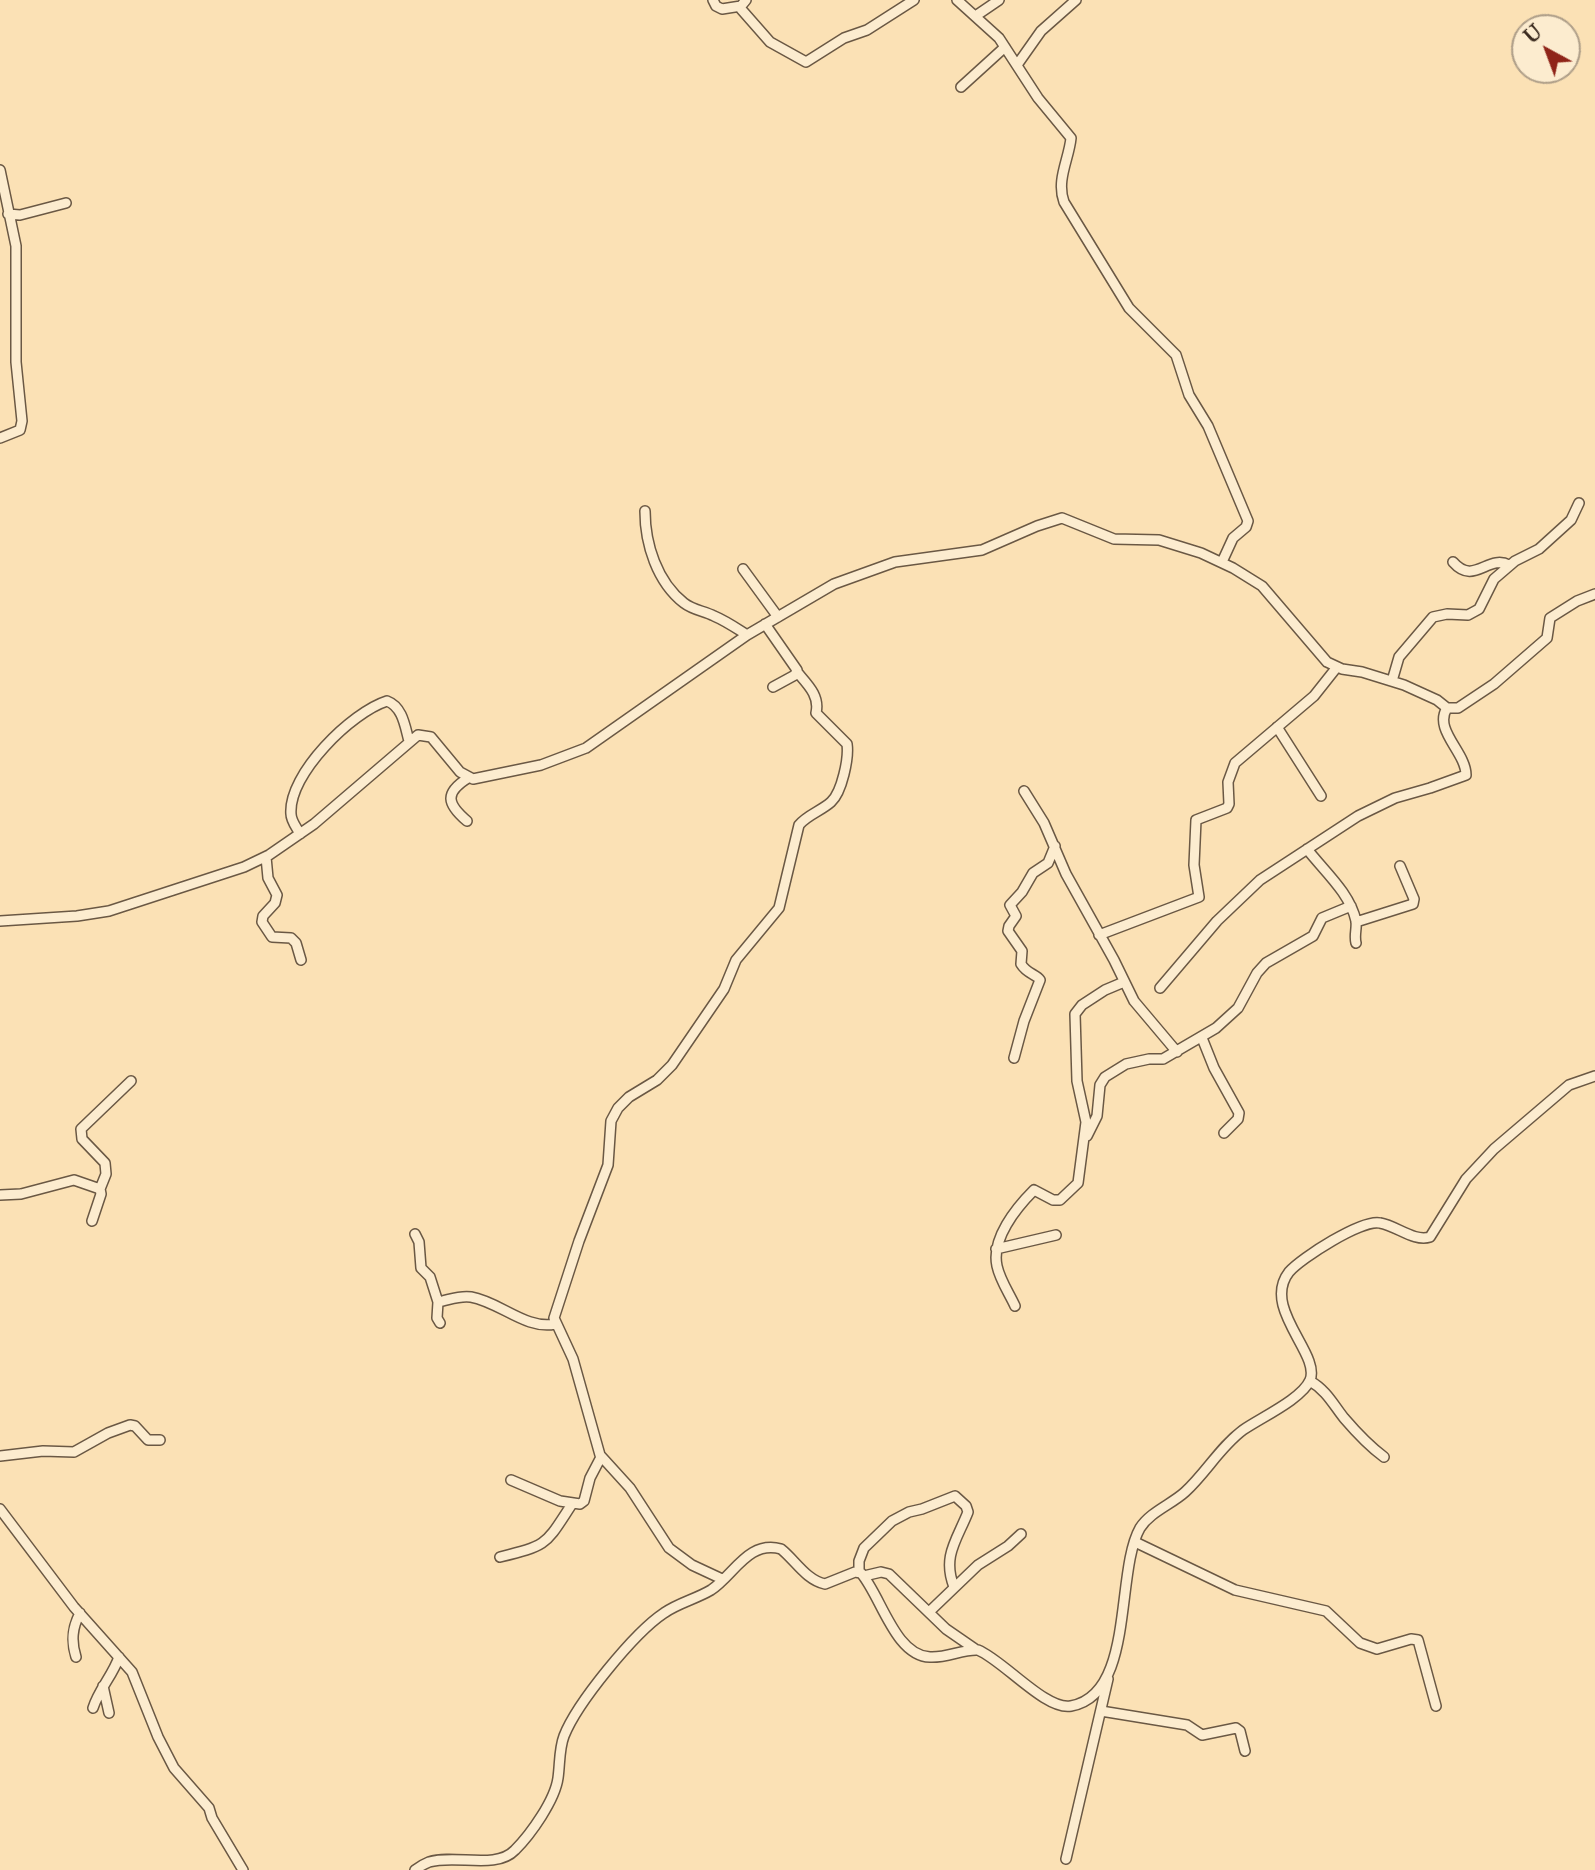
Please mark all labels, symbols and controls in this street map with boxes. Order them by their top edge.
north arrow [1511,14,1581,84]
text: U [1520,20,1547,49]

